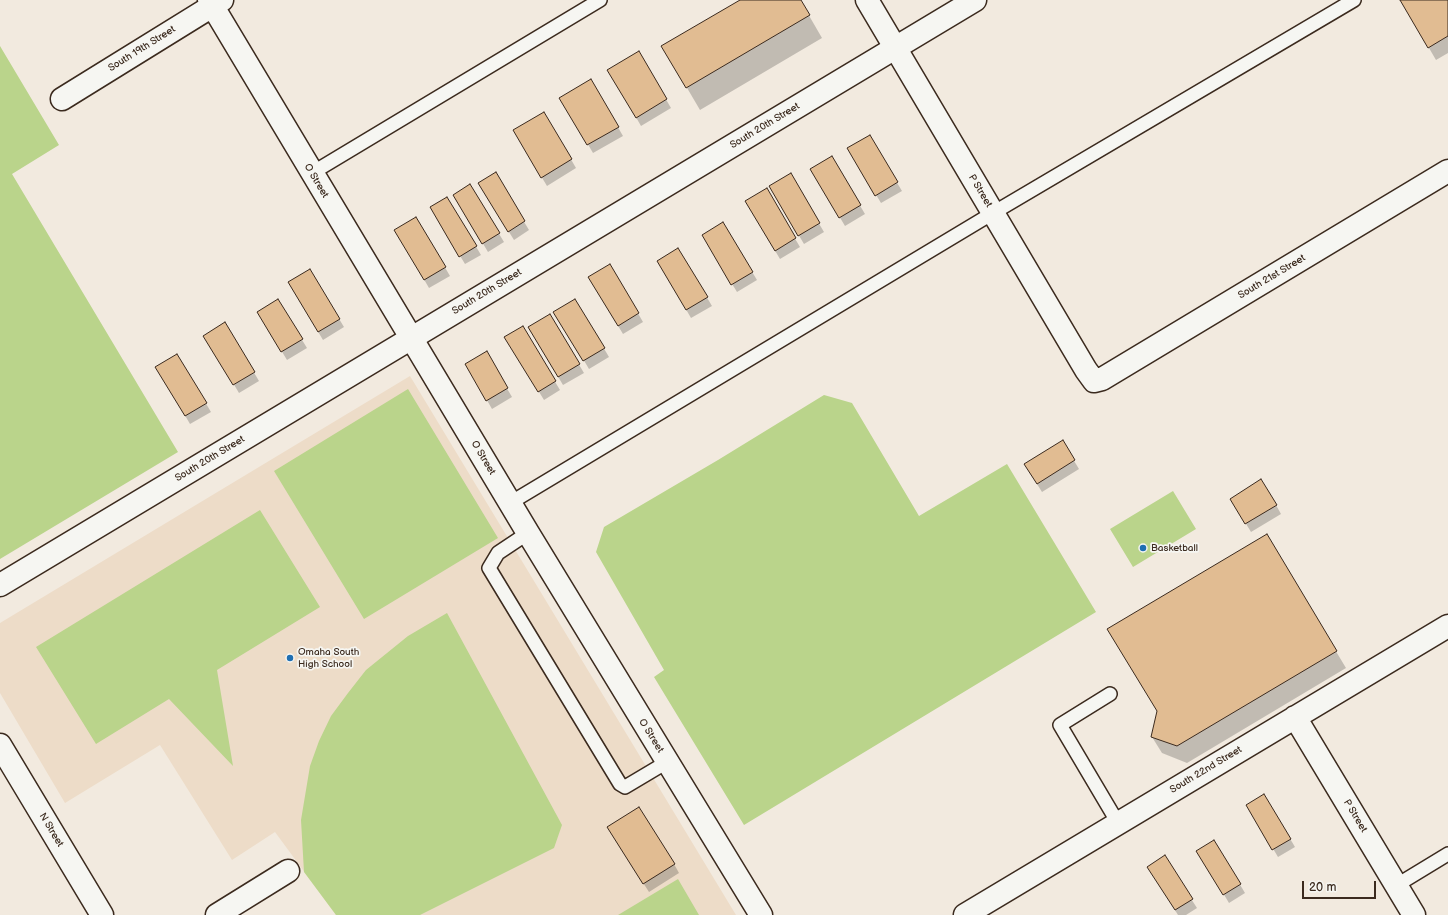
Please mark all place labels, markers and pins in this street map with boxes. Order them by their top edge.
place label: Basketball [1151,542,1198,554]
marker: Basketball [1138,543,1148,553]
place label: Omaha South High School [298,646,359,670]
marker: Omaha South High School [285,653,295,663]

